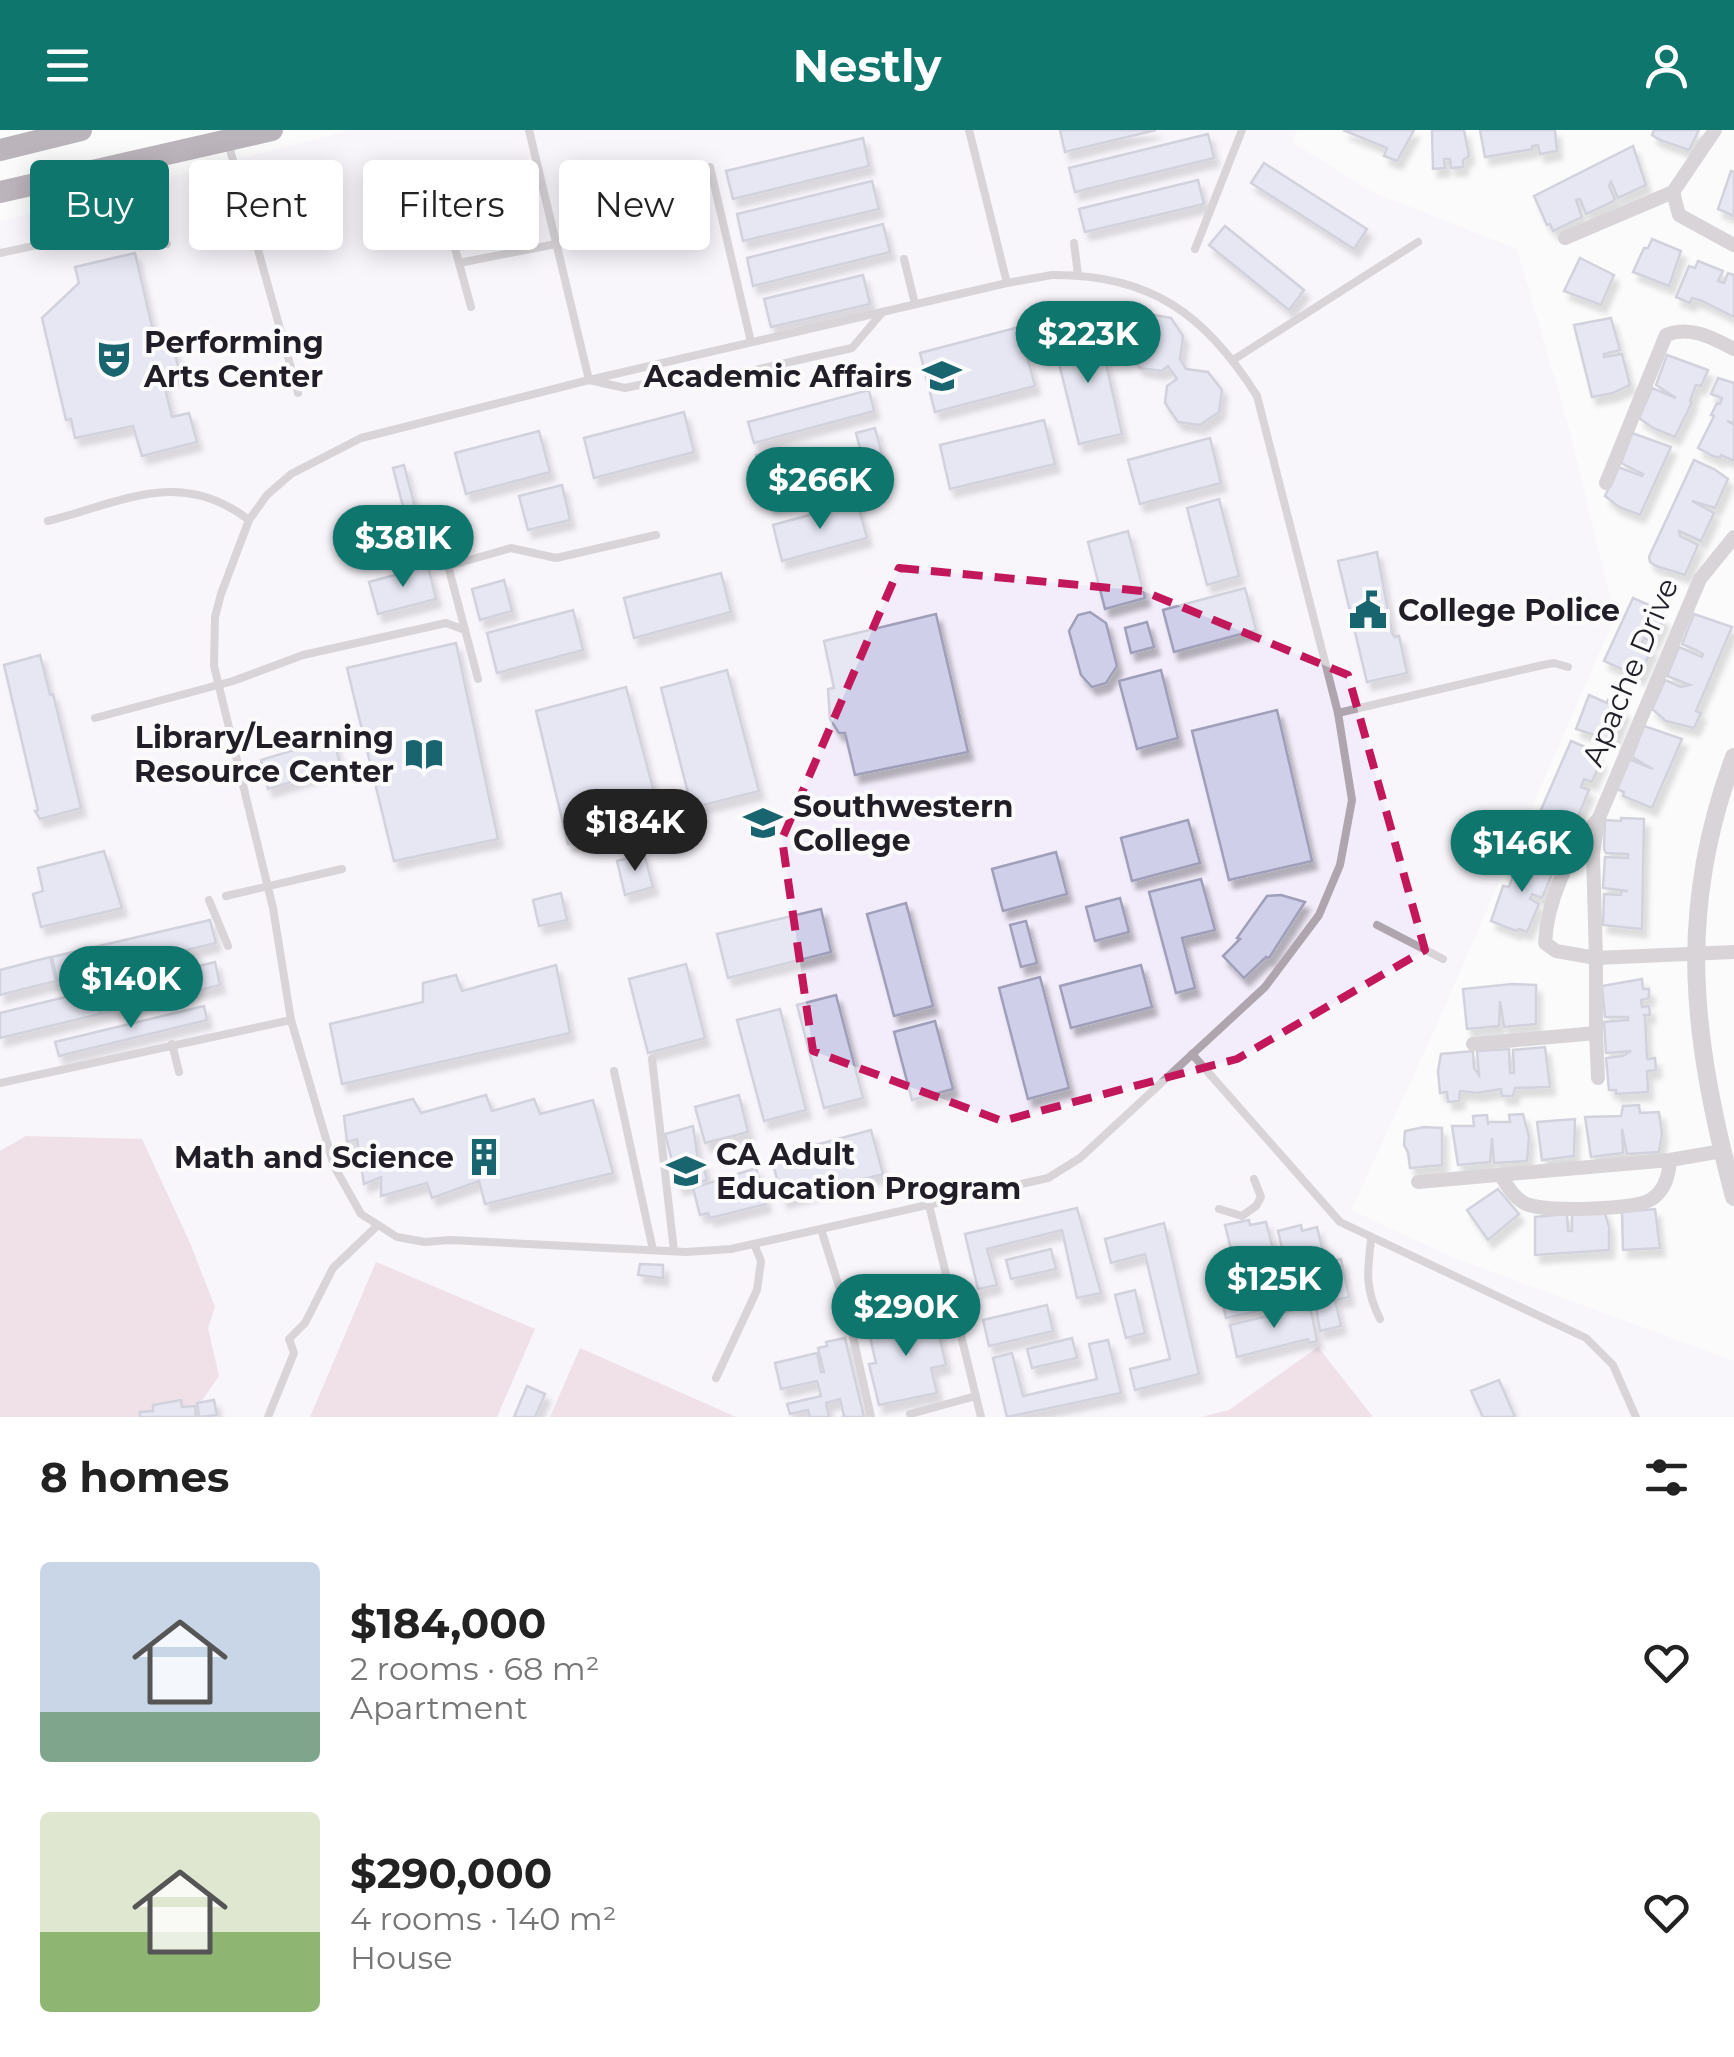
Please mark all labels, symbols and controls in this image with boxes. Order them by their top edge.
icon: menu [40,38,95,93]
text: Nestly [793,38,941,93]
icon: person [1639,38,1694,93]
chip: Buy [30,160,169,250]
chip: Rent [189,160,343,250]
chip: Filters [363,160,539,250]
chip: New [559,160,710,250]
pin: $223K [1018,301,1158,386]
text: $223K [1038,314,1138,353]
place label: Performing Arts Center [143,324,324,395]
theatre icon: Performing Arts Center [93,338,135,380]
school or university icon: Academic Affairs [921,355,963,397]
place label: Academic Affairs [643,358,912,395]
pin: $266K [750,447,890,532]
text: $266K [768,460,872,499]
pin: $381K [333,505,473,590]
text: $381K [355,518,451,557]
street label: Apache Drive [1574,572,1686,772]
public building icon: College Police [1347,589,1389,631]
place label: College Police [1398,592,1620,629]
place label: Library/Learning Resource Center [134,719,394,790]
library icon: Library/Learning Resource Center [403,733,445,775]
place label: Southwestern College [793,788,1013,859]
pin: $184K [565,789,705,874]
text: $184K [585,802,685,841]
school or university icon: Southwestern College [742,802,784,844]
pin: $146K [1452,810,1592,895]
text: $146K [1473,823,1571,862]
pin: $140K [61,946,201,1031]
text: $140K [81,959,181,998]
building icon: Math and Science [463,1136,505,1178]
place label: CA Adult Education Program [716,1136,1021,1207]
place label: Math and Science [174,1139,454,1176]
school or university icon: CA Adult Education Program [665,1150,707,1192]
pin: $125K [1204,1246,1344,1331]
text: $125K [1227,1259,1321,1298]
pin: $290K [836,1274,976,1359]
text: $290K [853,1287,959,1326]
icon: filters [1639,1450,1694,1505]
text: 8 homes [40,1451,229,1503]
text: $184,000 [350,1597,546,1649]
icon: home [120,1602,240,1722]
icon: heart [1639,1635,1694,1690]
text: 2 rooms · 68 m² [350,1649,600,1688]
text: Apartment [350,1688,528,1727]
text: $290,000 [350,1847,552,1899]
icon: home [120,1852,240,1972]
icon: heart [1639,1885,1694,1940]
text: 4 rooms · 140 m² [350,1899,616,1938]
text: House [350,1938,453,1977]

